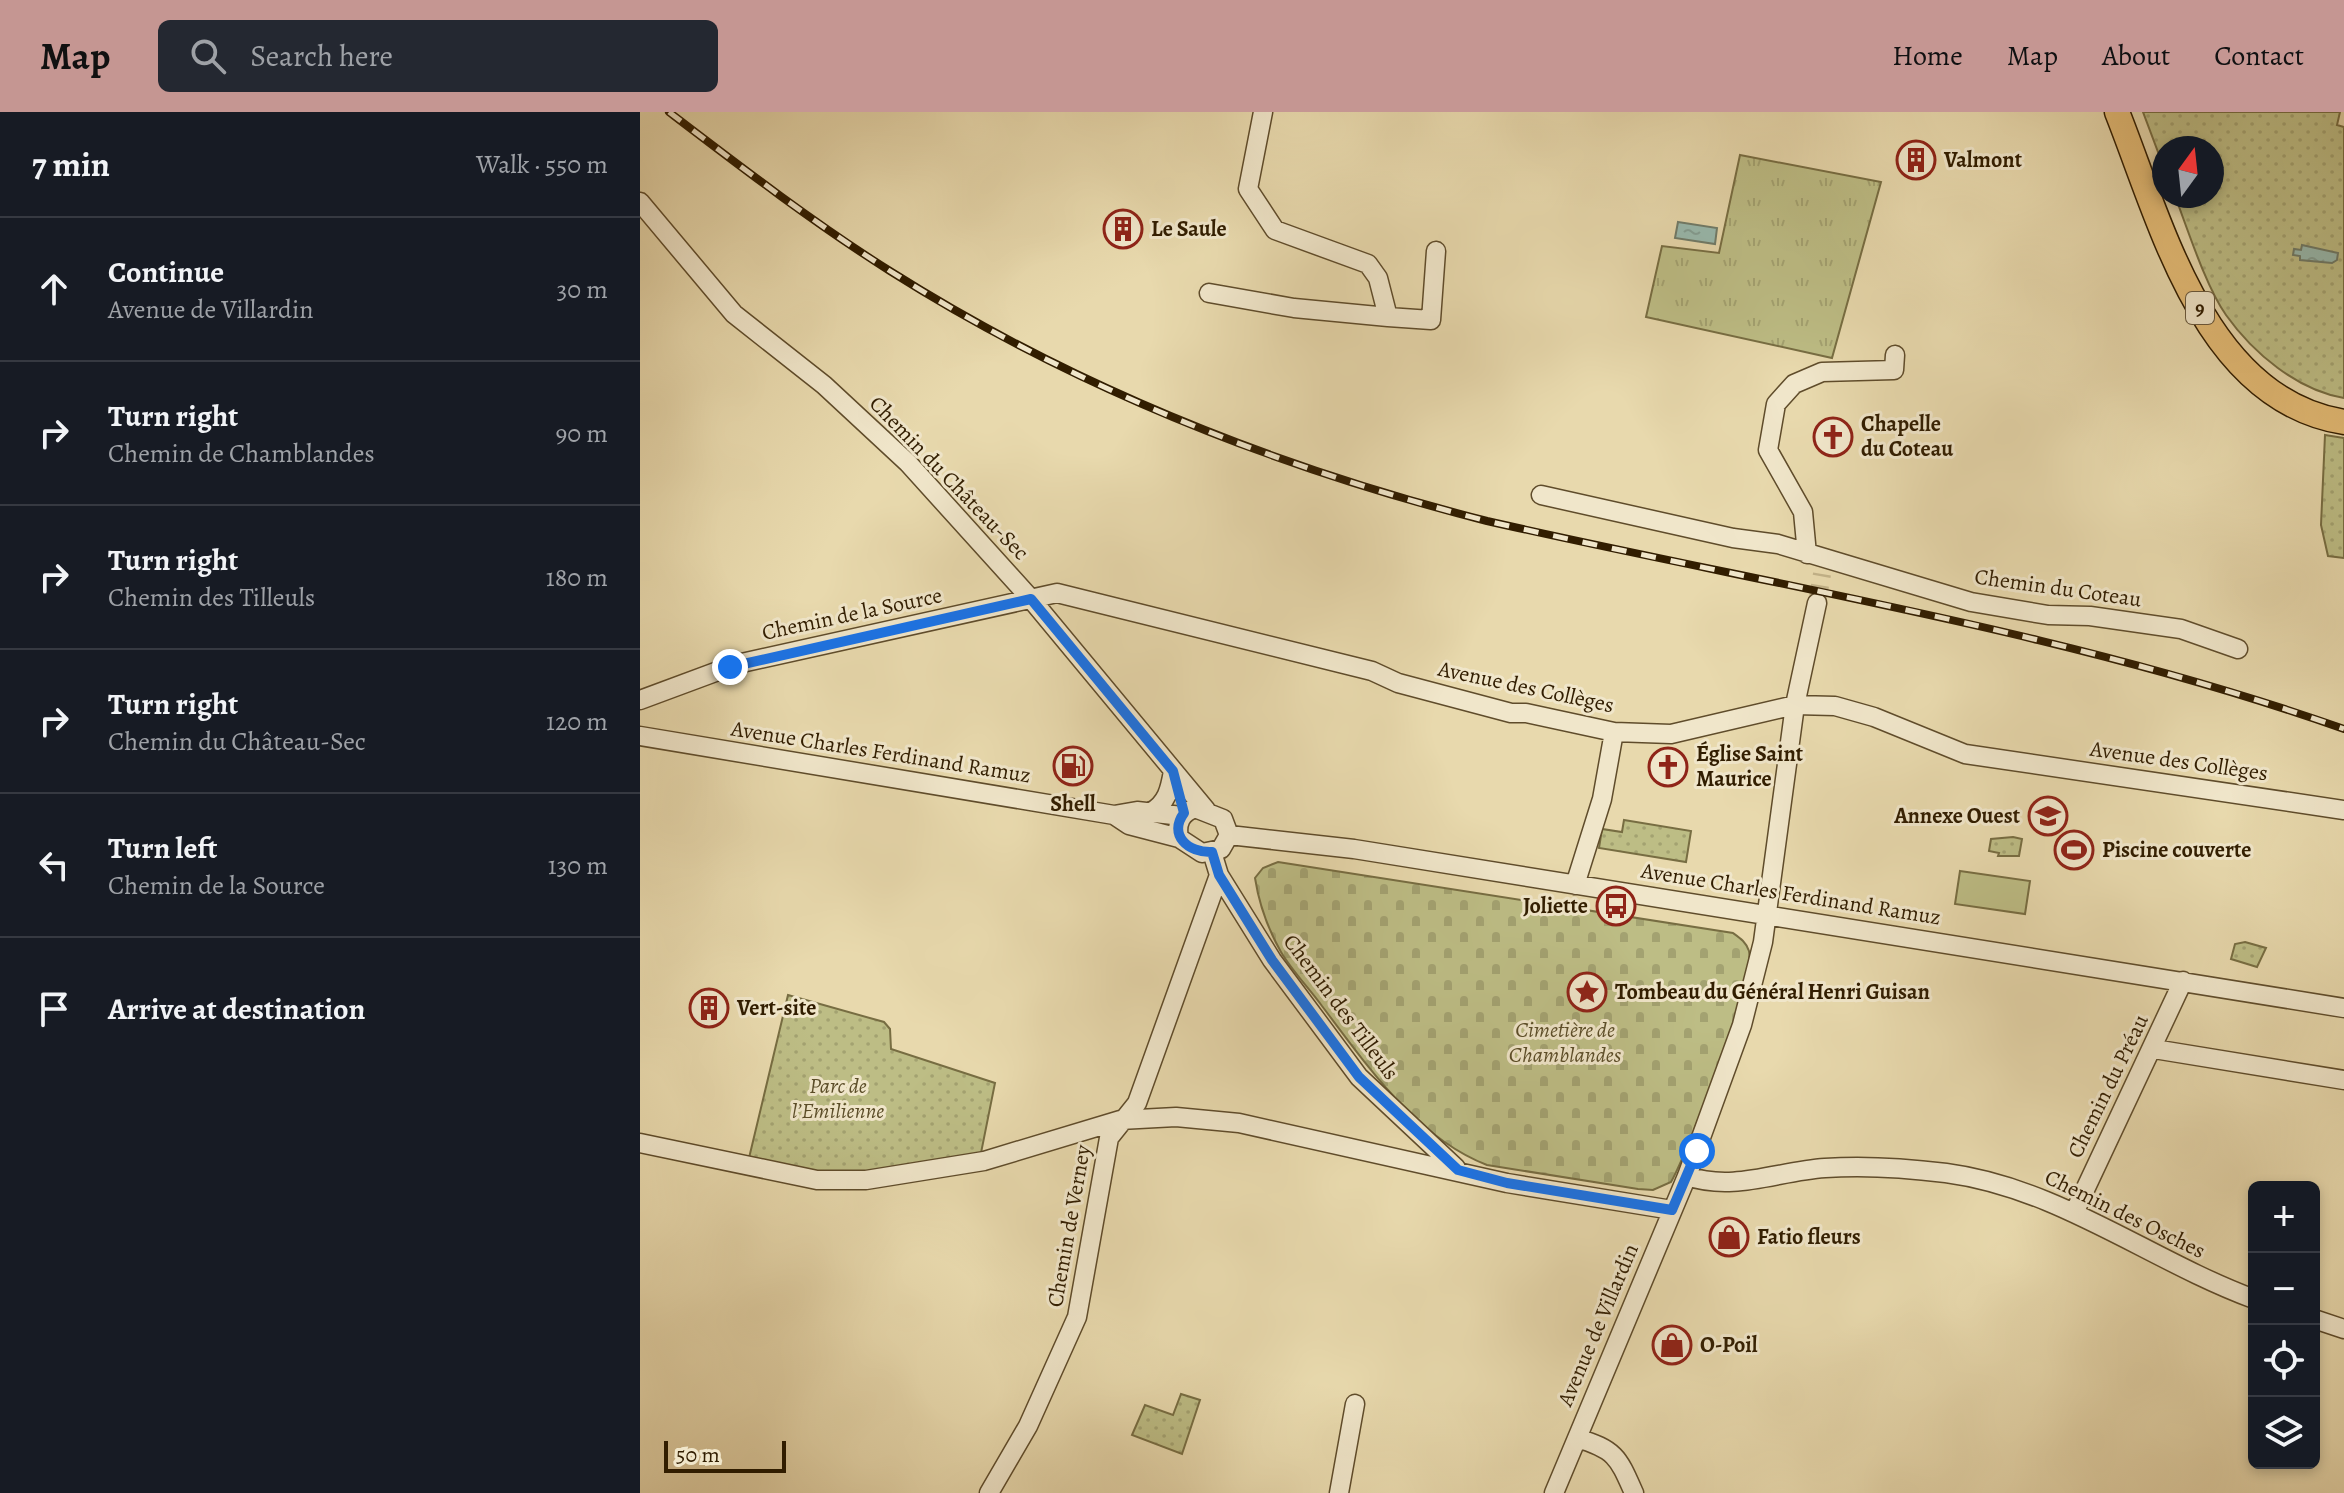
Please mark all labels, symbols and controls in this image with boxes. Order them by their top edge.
search box [158,20,718,92]
text: Map [40,30,110,82]
icon: search [186,34,230,78]
text: Search here [250,36,393,76]
text: Home [1892,37,1963,75]
text: Map [2007,37,2058,75]
text: About [2102,37,2170,75]
text: Contact [2214,37,2304,75]
north arrow [2152,136,2224,208]
building icon: Valmont [1895,139,1937,181]
text: 7 min [32,141,110,188]
place label: Valmont [1943,145,2023,175]
text: Walk · 550 m [476,147,608,182]
building icon: Le Saule [1102,208,1144,250]
place label: Le Saule [1151,214,1227,244]
text: Continue [108,252,224,292]
icon: ahead [32,267,76,311]
text: 30 m [557,272,608,307]
text: Avenue de Villardin [108,292,314,327]
road number: 9 [2186,292,2214,324]
street label: Chemin du Château-Sec [862,389,1036,567]
text: Turn right [108,396,238,436]
place label: Chapelle du Coteau [1861,409,1954,464]
icon: right [32,411,76,455]
text: 90 m [556,416,608,451]
church icon: Chapelle du Coteau [1812,416,1854,458]
text: Chemin de Chamblandes [108,436,375,471]
text: Turn right [108,540,238,580]
icon: right [32,555,76,599]
text: 180 m [546,560,608,595]
street label: Chemin du Coteau [1973,561,2143,615]
text: Chemin des Tilleuls [108,580,315,615]
street label: Chemin de la Source [759,580,945,648]
route end [712,649,748,685]
street label: Avenue des Collèges [1434,653,1617,720]
text: Turn right [108,684,238,724]
icon: right [32,699,76,743]
text: 120 m [546,704,608,739]
street label: Avenue Charles Ferdinand Ramuz [728,713,1033,791]
text: Chemin du Château-Sec [108,724,366,759]
street label: Avenue des Collèges [2087,734,2270,788]
place label: Église Saint Maurice [1696,739,1804,794]
fuel station icon: Shell [1052,745,1094,787]
church icon: Église Saint Maurice [1647,746,1689,788]
place label: Shell [1050,789,1096,819]
school or university icon: Annexe Ouest [2027,795,2069,837]
place label: Annexe Ouest [1893,801,2021,831]
text: Turn left [108,828,217,868]
sports icon: Piscine couverte [2053,829,2095,871]
place label: Piscine couverte [2102,835,2251,865]
icon: left [32,843,76,887]
text: 130 m [548,848,608,883]
street label: Avenue Charles Ferdinand Ramuz [1638,855,1943,933]
text: Chemin de la Source [108,868,325,903]
bus stop icon: Joliette [1595,885,1637,927]
place label: Joliette [1523,891,1588,921]
street label: Chemin des Tilleuls [1276,928,1406,1086]
place icon: Tombeau du Général Henri Guisan [1566,971,1608,1013]
place label: Tombeau du Général Henri Guisan [1615,977,1930,1007]
icon: arrive [32,987,76,1031]
building icon: Vert-site [688,987,730,1029]
text: Arrive at destination [108,989,365,1029]
place label: Vert-site [736,993,816,1023]
street label: Chemin du Préau [2060,1009,2156,1163]
park label: Cimetière de Chamblandes [1509,1015,1622,1070]
park label: Parc de l’Emilienne [792,1071,884,1126]
route start [1679,1133,1715,1169]
street label: Chemin de Verney [1040,1142,1098,1309]
street label: Chemin des Osches [2040,1162,2210,1266]
map controls [2248,1181,2320,1469]
button: + [2248,1181,2320,1253]
shop icon: Fatio fleurs [1708,1216,1750,1258]
place label: Fatio fleurs [1757,1222,1861,1252]
street label: Avenue de Villardin [1550,1239,1646,1412]
button: − [2248,1253,2320,1325]
shop icon: O-Poil [1651,1324,1693,1366]
button: locate [2248,1325,2320,1397]
place label: O-Poil [1700,1330,1758,1360]
button: layers [2248,1397,2320,1469]
scale bar [664,1437,786,1473]
text: 50 m [676,1440,720,1470]

